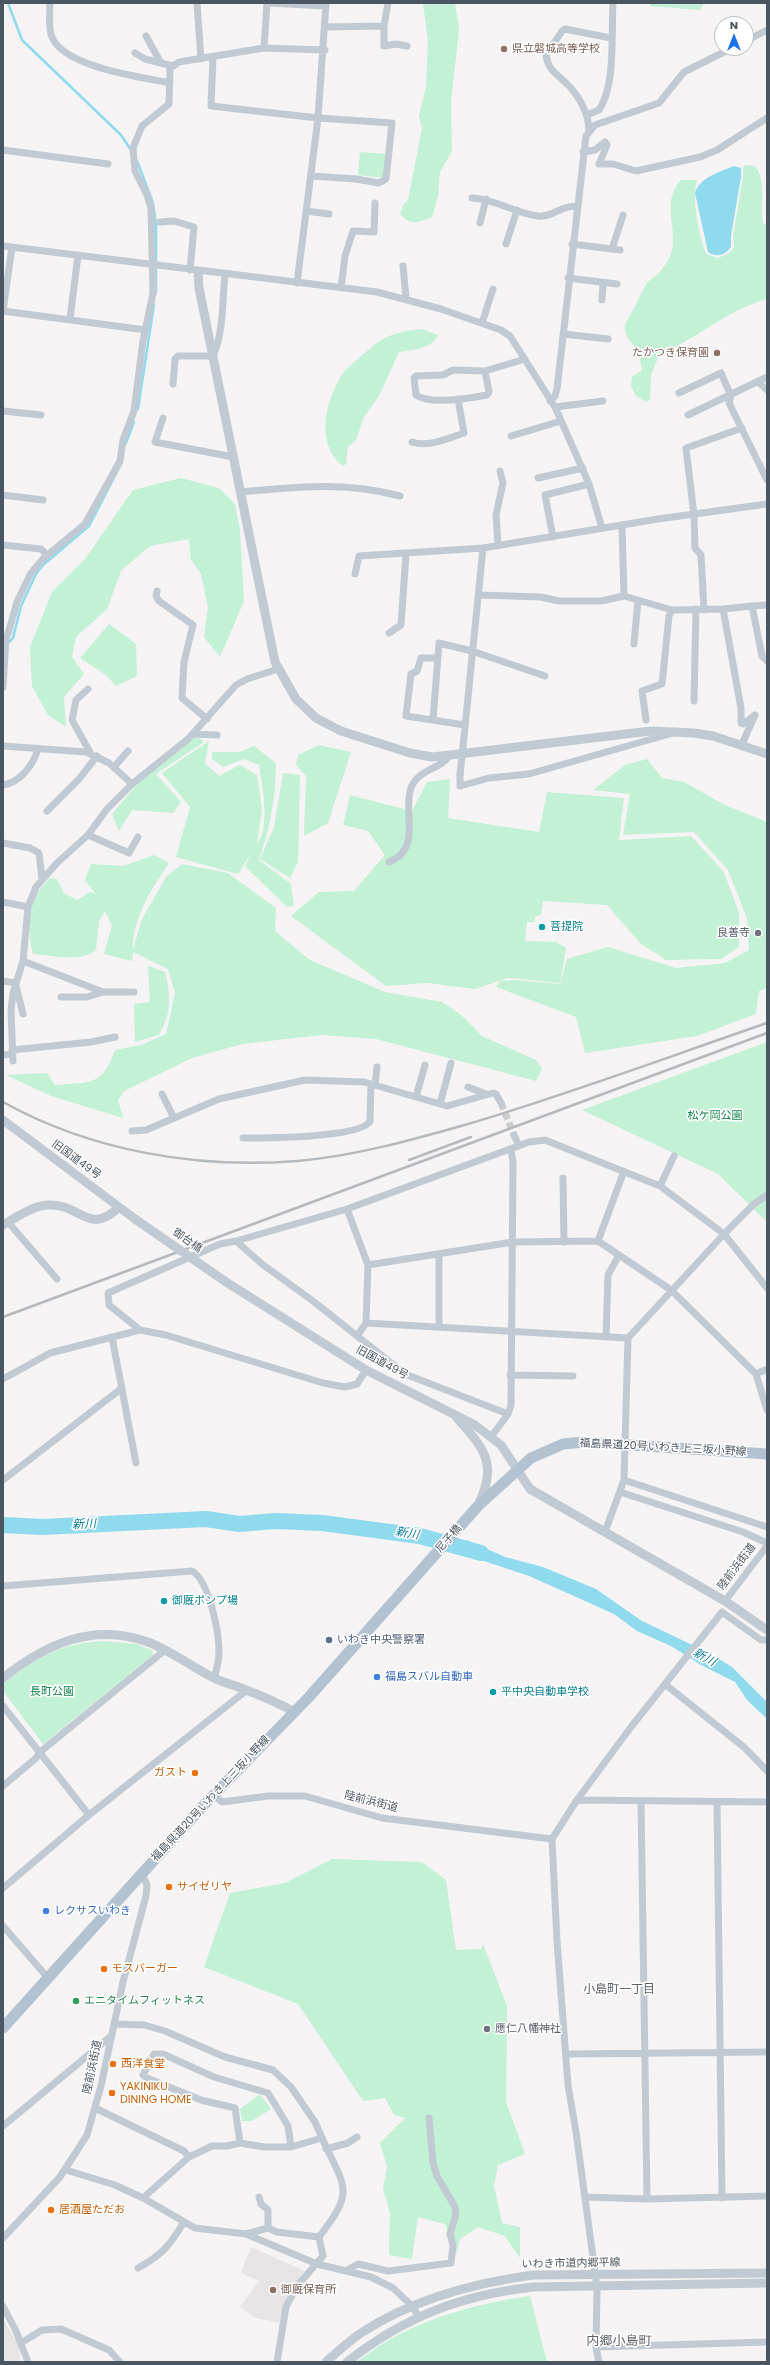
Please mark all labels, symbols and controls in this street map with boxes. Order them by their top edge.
north arrow [714,16,754,56]
text: N [730,17,738,33]
place label: 県立磐城高等学校 [512,42,600,56]
marker: 県立磐城高等学校 [499,44,509,54]
place label: たかつき保育園 [632,346,709,360]
marker: たかつき保育園 [712,348,722,358]
place label: 菩提院 [550,920,583,934]
marker: 菩提院 [537,922,547,932]
place label: 良善寺 [717,926,750,940]
marker: 良善寺 [753,928,763,938]
park label: 松ケ岡公園 [688,1109,742,1123]
street label: 旧国道49号 [49,1138,103,1182]
street label: 御台橋 [170,1226,204,1256]
street label: 旧国道49号 [354,1343,410,1383]
street label: 福島県道20号いわき上三坂小野線 [579,1437,747,1459]
water label: 新川 [72,1517,96,1533]
street label: 尼子橋 [433,1522,465,1556]
water label: 新川 [394,1525,420,1543]
street label: 陸前浜街道 [715,1541,759,1593]
place label: 御厩ポンプ場 [172,1594,238,1608]
marker: 御厩ポンプ場 [159,1596,169,1606]
place label: いわき中央警察署 [337,1633,425,1647]
marker: いわき中央警察署 [324,1635,334,1645]
water label: 新川 [690,1646,718,1670]
place label: 福島スバル自動車 [385,1670,473,1684]
marker: 福島スバル自動車 [372,1672,382,1682]
park label: 長町公園 [30,1685,74,1699]
place label: 平中央自動車学校 [501,1685,589,1699]
marker: 平中央自動車学校 [488,1687,498,1697]
street label: 福島県道20号いわき上三坂小野線 [149,1733,273,1865]
place label: ガスト [154,1766,187,1780]
marker: ガスト [190,1768,200,1778]
street label: 陸前浜街道 [343,1789,399,1815]
place label: サイゼリヤ [177,1880,232,1894]
marker: サイゼリヤ [164,1882,174,1892]
place label: レクサスいわき [54,1904,131,1918]
marker: レクサスいわき [41,1906,51,1916]
place label: モスバーガー [112,1962,178,1976]
marker: モスバーガー [99,1964,109,1974]
district label: 小島町一丁目 [583,1983,655,1997]
place label: エニタイムフィットネス [84,1994,205,2008]
marker: エニタイムフィットネス [71,1996,81,2006]
place label: 應仁八幡神社 [495,2022,561,2036]
marker: 應仁八幡神社 [482,2024,492,2034]
street label: 陸前浜街道 [81,2039,105,2095]
place label: 西洋食堂 [121,2057,165,2071]
marker: 西洋食堂 [108,2059,118,2069]
place label: YAKINIKU DINING HOME [120,2080,192,2106]
marker: YAKINIKU DINING HOME [107,2088,117,2098]
place label: 居酒屋ただお [59,2203,125,2217]
marker: 居酒屋ただお [46,2205,56,2215]
street label: いわき市道内郷平線 [521,2257,621,2271]
place label: 御厩保育所 [281,2283,336,2297]
marker: 御厩保育所 [268,2285,278,2295]
district label: 内郷小島町 [587,2334,651,2350]

